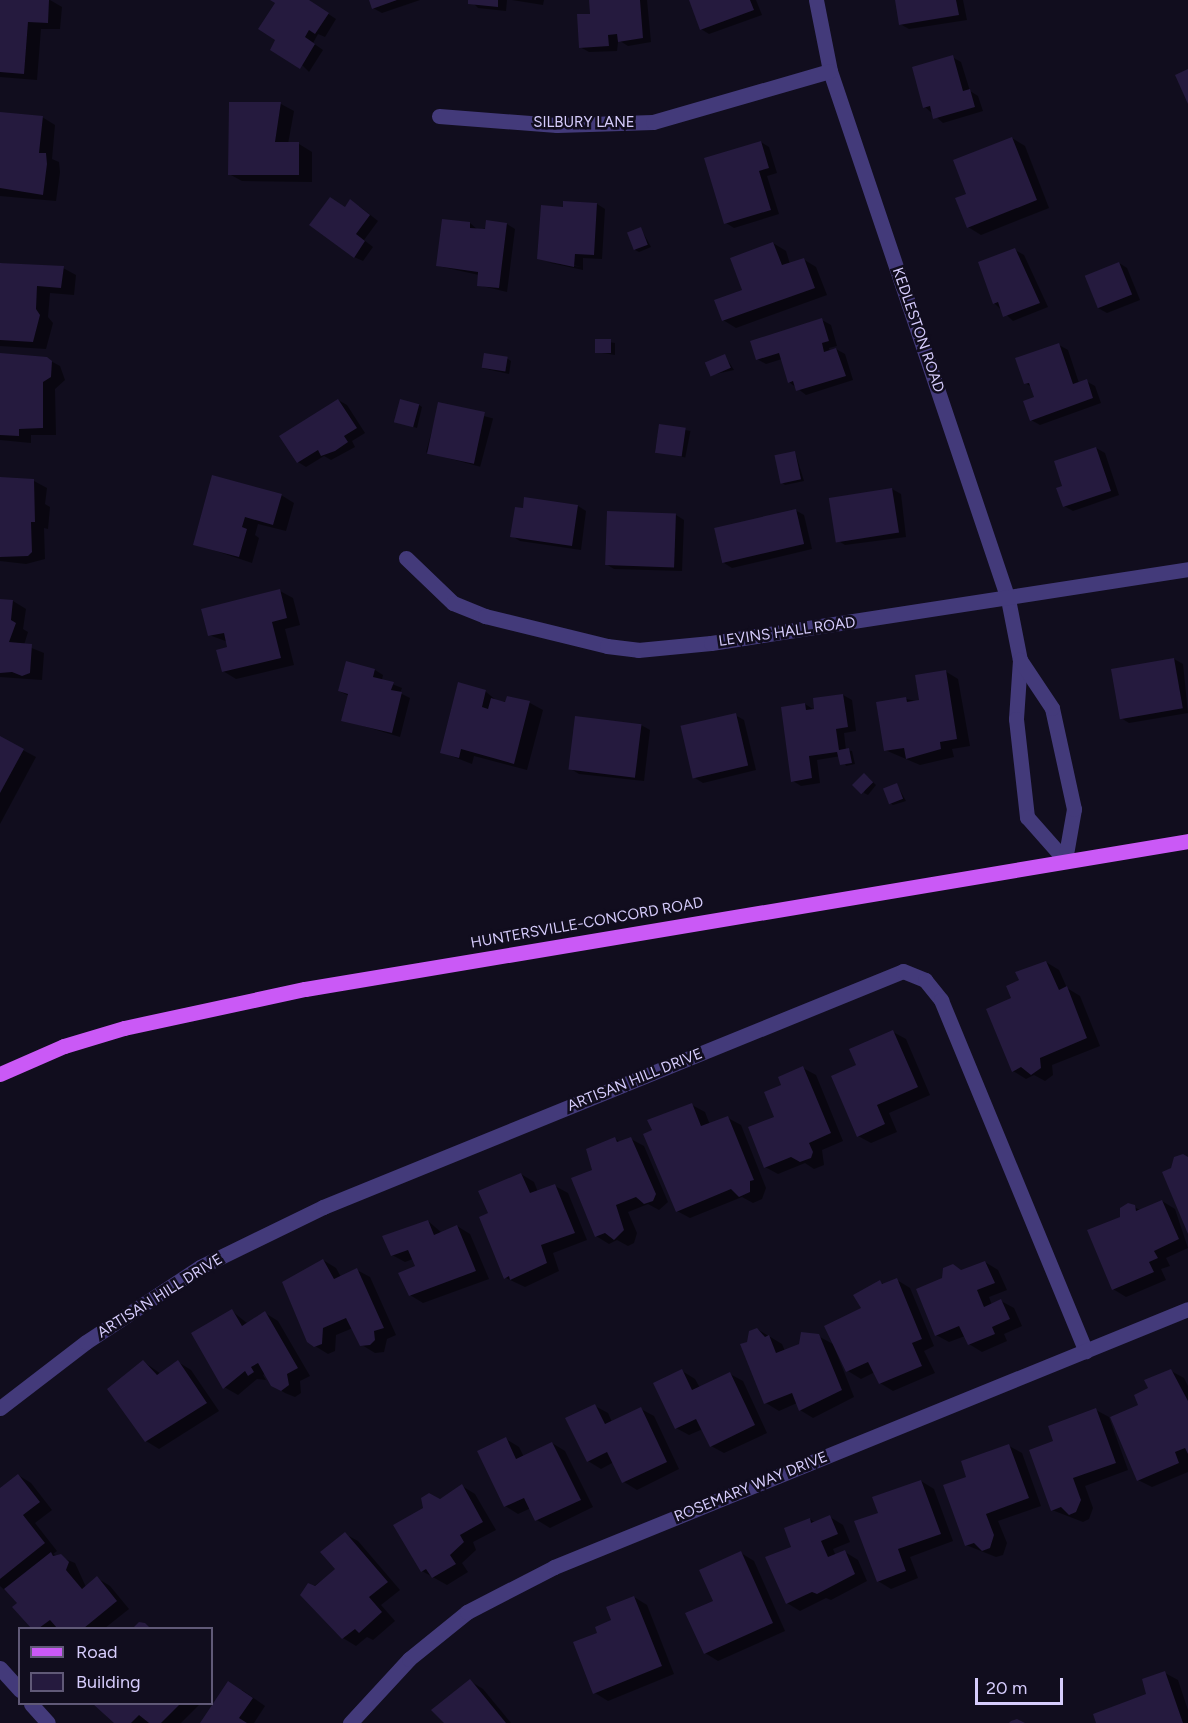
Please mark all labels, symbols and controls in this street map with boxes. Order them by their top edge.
street label: SILBURY LANE [533,114,635,132]
street label: KEDLESTON ROAD [888,265,948,395]
street label: LEVINS HALL ROAD [717,613,857,651]
street label: HUNTERSVILLE-CONCORD ROAD [469,894,705,952]
street label: ARTISAN HILL DRIVE [565,1045,705,1115]
street label: ARTISAN HILL DRIVE [94,1250,226,1342]
street label: ROSEMARY WAY DRIVE [672,1448,830,1526]
legend [18,1627,213,1705]
text: Road [76,1641,117,1663]
scale bar [978,1666,1066,1704]
text: Building [76,1671,141,1693]
text: 20 m [986,1677,1027,1699]

